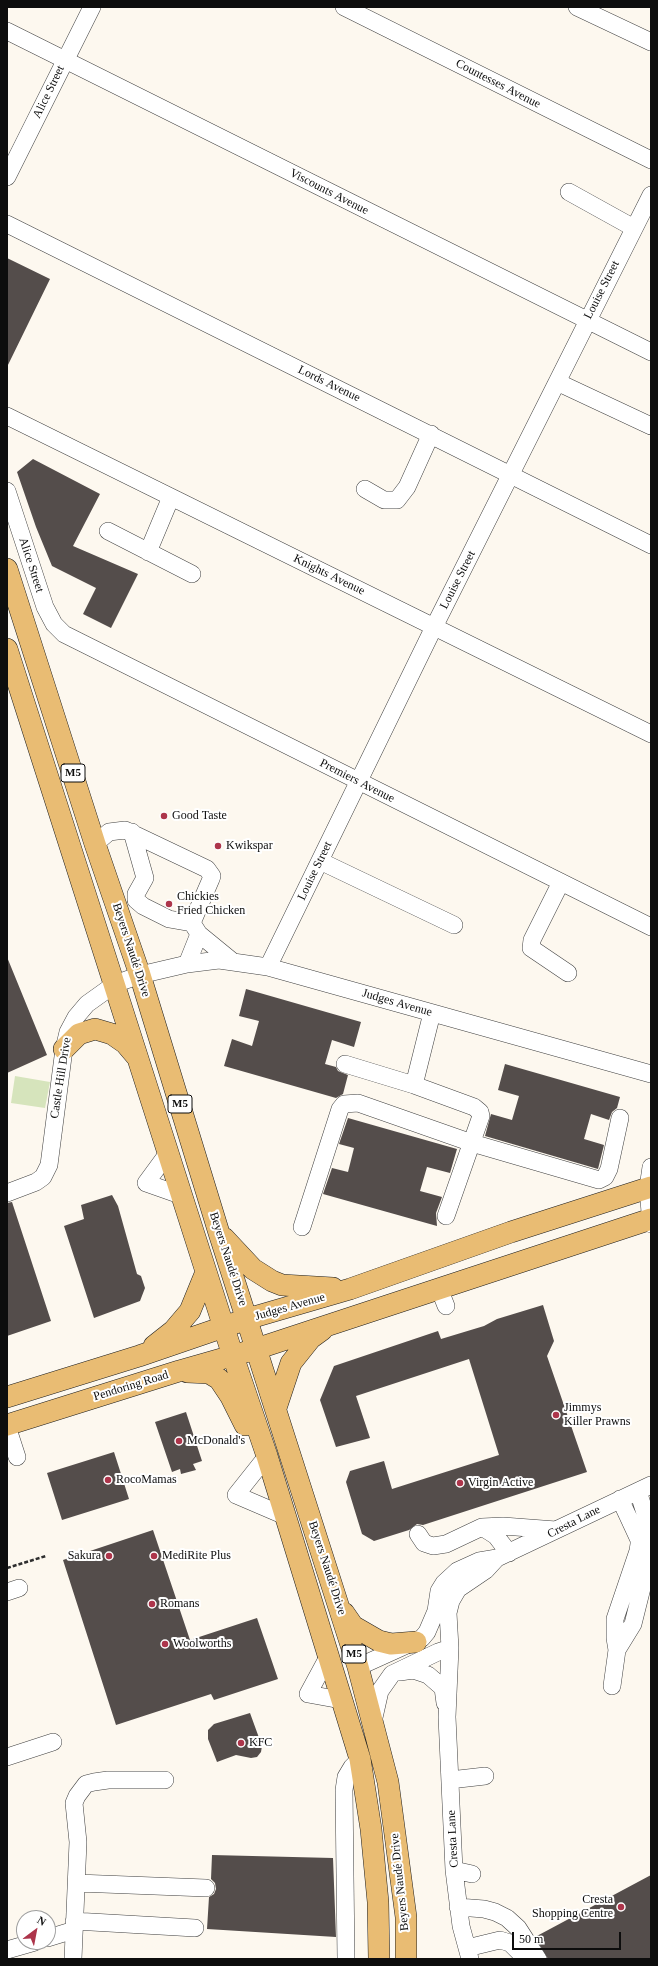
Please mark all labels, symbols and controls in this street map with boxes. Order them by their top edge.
street label: Countesses Avenue [453,56,543,112]
street label: Alice Street [30,63,68,121]
street label: Viscounts Avenue [287,166,371,218]
street label: Louise Street [581,258,623,322]
street label: Lords Avenue [296,363,362,405]
street label: Alice Street [15,536,47,594]
street label: Louise Street [437,548,479,612]
street label: Knights Avenue [291,552,367,598]
street label: Premiers Avenue [317,756,397,806]
road number: M5 [61,764,85,782]
place label: Good Taste [172,809,227,823]
marker: Good Taste [159,811,169,821]
place label: Kwikspar [226,839,273,853]
street label: Louise Street [295,839,335,903]
marker: Kwikspar [213,841,223,851]
place label: Chickies Fried Chicken [177,890,245,918]
marker: Chickies Fried Chicken [164,899,174,909]
street label: Beyers Naudé Drive [109,901,153,999]
street label: Judges Avenue [360,986,434,1020]
street label: Castle Hill Drive [47,1036,75,1120]
road number: M5 [168,1095,192,1113]
street label: Beyers Naudé Drive [206,1210,250,1308]
street label: Judges Avenue [253,1290,327,1324]
street label: Pendoring Road [92,1368,170,1404]
place label: Jimmys Killer Prawns [564,1401,630,1429]
marker: Jimmys Killer Prawns [551,1410,561,1420]
place label: McDonald's [187,1434,245,1448]
marker: McDonald's [174,1436,184,1446]
place label: RocoMamas [116,1473,177,1487]
marker: RocoMamas [103,1475,113,1485]
place label: Virgin Active [468,1476,533,1490]
marker: Virgin Active [455,1478,465,1488]
street label: Cresta Lane [545,1503,603,1541]
street label: Beyers Naudé Drive [305,1519,349,1617]
place label: Sakura [68,1549,101,1563]
place label: MediRite Plus [162,1549,231,1563]
marker: Sakura [104,1551,114,1561]
marker: MediRite Plus [149,1551,159,1561]
place label: Romans [160,1597,199,1611]
marker: Romans [147,1599,157,1609]
place label: Woolworths [173,1637,231,1651]
marker: Woolworths [160,1639,170,1649]
road number: M5 [342,1645,366,1663]
place label: KFC [249,1736,272,1750]
marker: KFC [236,1738,246,1748]
street label: Cresta Lane [444,1810,462,1868]
street label: Beyers Naudé Drive [388,1833,412,1931]
place label: Cresta Shopping Centre [532,1893,613,1921]
marker: Cresta Shopping Centre [616,1902,626,1912]
north arrow [16,1910,56,1950]
text: N [35,1913,48,1928]
scale bar [514,1924,623,1950]
text: 50 m [519,1932,543,1946]

